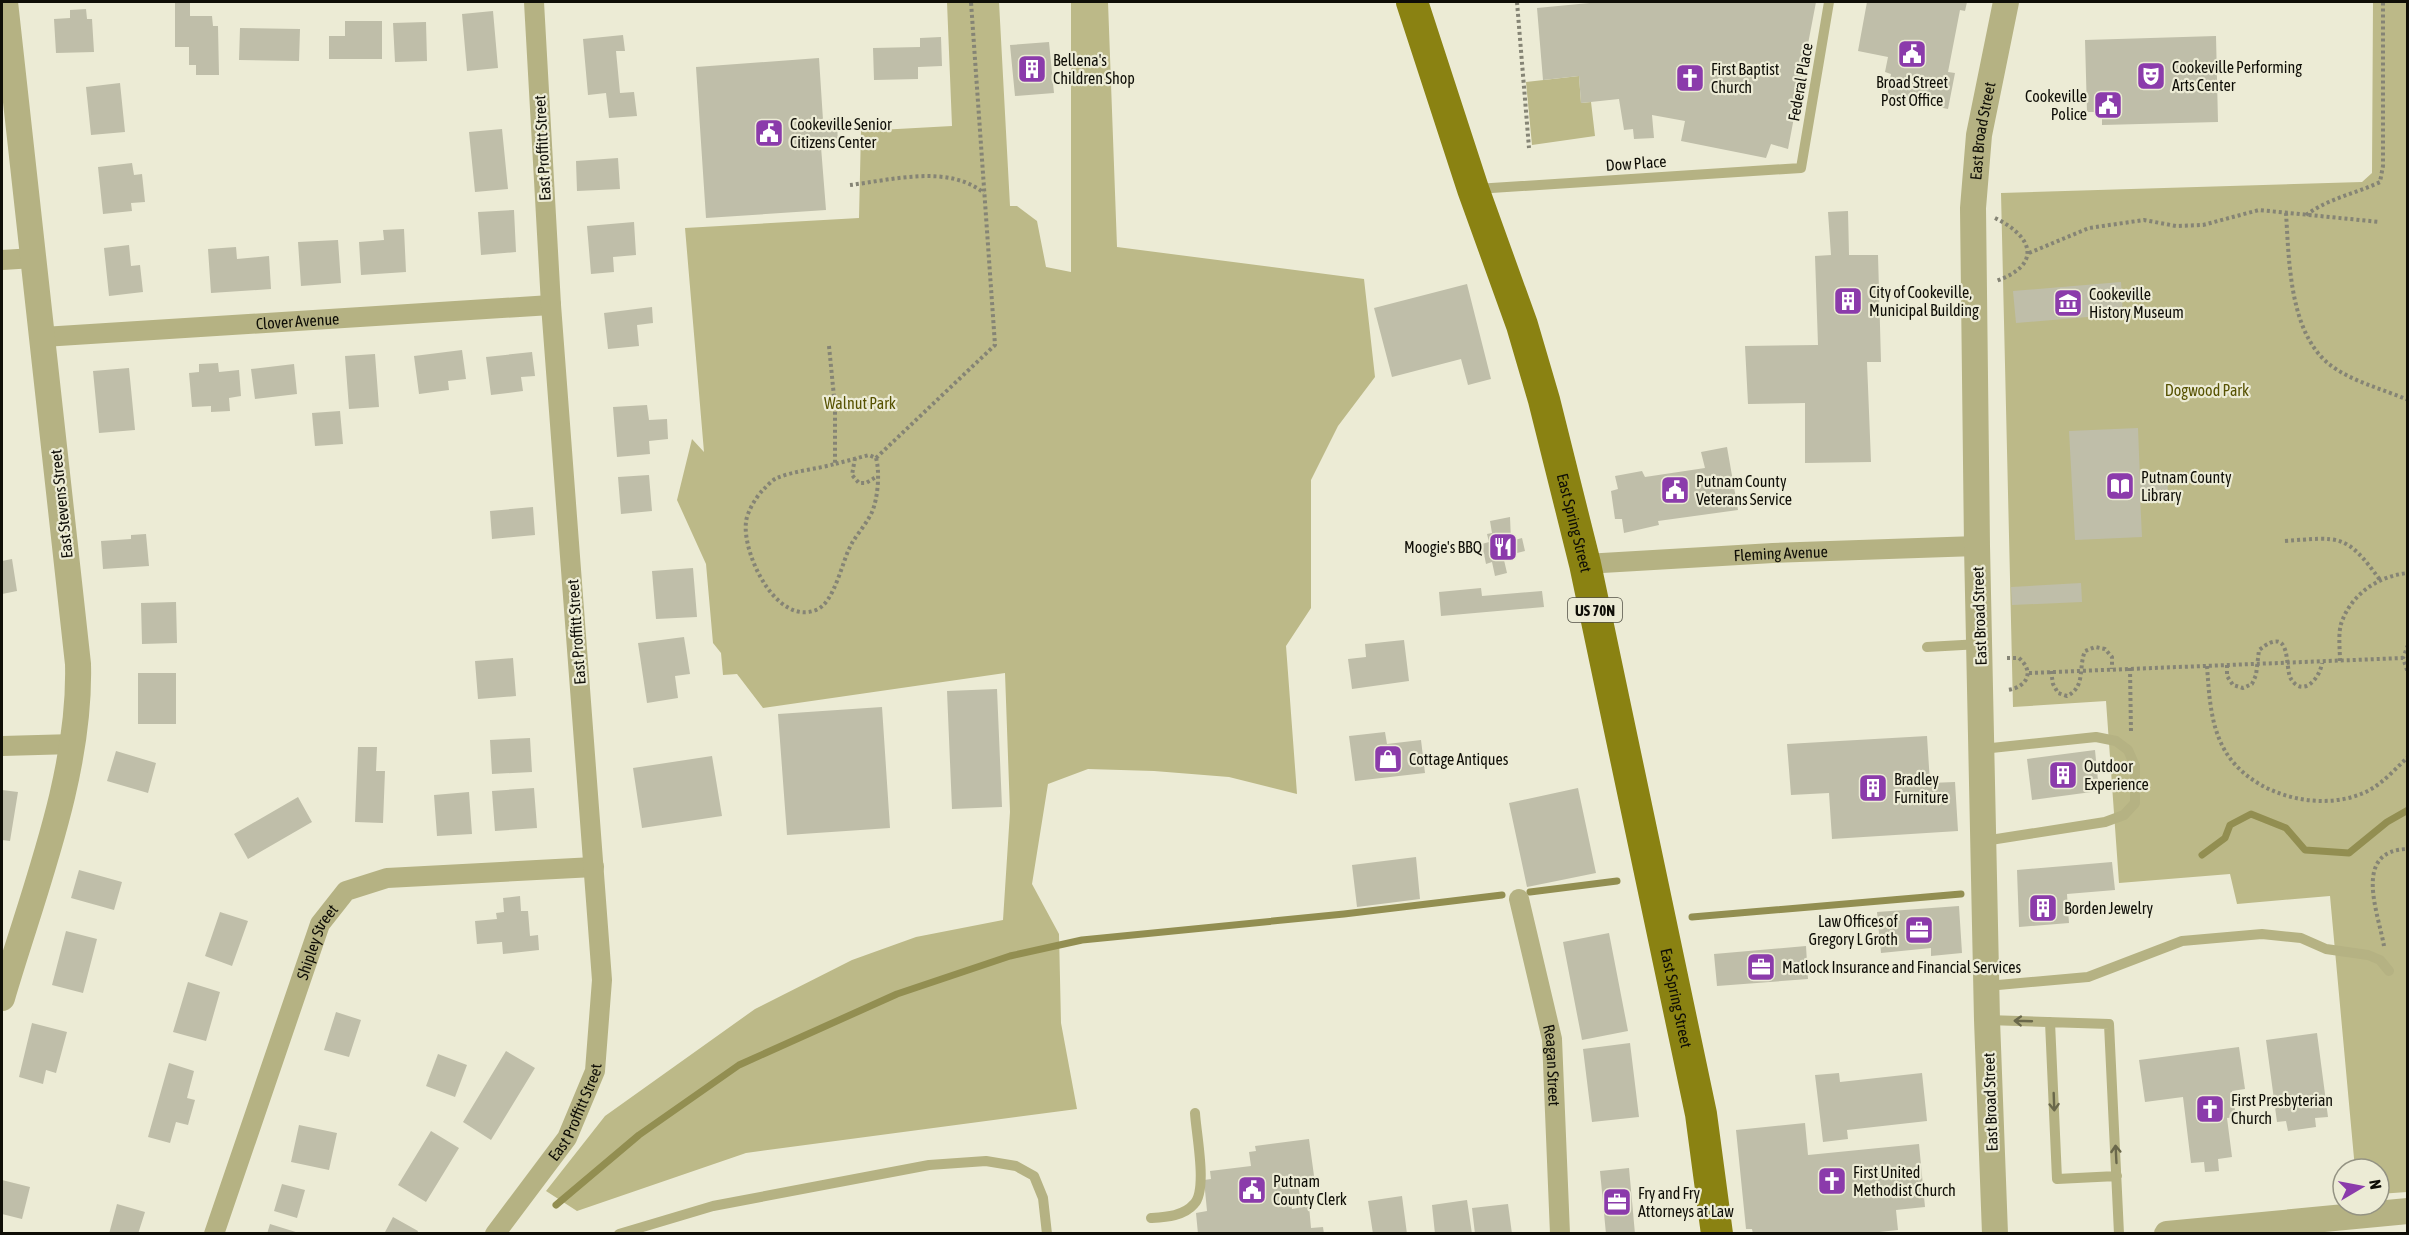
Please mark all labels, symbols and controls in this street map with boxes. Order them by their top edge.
public building icon: Broad Street Post Office [1896,38,1928,70]
street label: Federal Place [1784,41,1816,123]
place label: Bellena's Children Shop [1053,51,1135,88]
building icon: Bellena's Children Shop [1016,53,1048,85]
place label: Cookeville Performing Arts Center [2172,58,2302,94]
place label: First Baptist Church [1711,60,1780,96]
theatre icon: Cookeville Performing Arts Center [2135,60,2167,92]
church icon: First Baptist Church [1674,62,1706,94]
place label: Broad Street Post Office [1876,73,1948,109]
street label: East Broad Street [1966,80,1999,181]
place label: Cookeville Police [2025,87,2087,123]
public building icon: Cookeville Police [2092,89,2124,121]
street label: East Proffitt Street [530,94,554,201]
place label: Cookeville Senior Citizens Center [790,115,892,151]
public building icon: Cookeville Senior Citizens Center [753,117,785,149]
street label: Dow Place [1605,152,1667,174]
place label: City of Cookeville, Municipal Building [1869,283,1979,320]
building icon: City of Cookeville, Municipal Building [1832,285,1864,317]
place label: Cookeville History Museum [2089,285,2184,322]
museum icon: Cookeville History Museum [2052,287,2084,319]
street label: Clover Avenue [255,309,340,333]
park label: Dogwood Park [2165,381,2249,400]
park label: Walnut Park [824,394,896,412]
street label: East Stevens Street [46,448,76,559]
place label: Putnam County Library [2141,468,2232,505]
library icon: Putnam County Library [2104,470,2136,502]
street label: East Spring Street [1554,471,1596,574]
place label: Putnam County Veterans Service [1696,472,1792,508]
public building icon: Putnam County Veterans Service [1659,474,1691,506]
restaurant icon: Moogie's BBQ [1487,531,1519,563]
place label: Moogie's BBQ [1404,538,1483,557]
street label: Fleming Avenue [1733,542,1828,564]
street label: East Broad Street [1968,566,1990,666]
street label: East Proffitt Street [563,578,589,685]
road number: US 70N [1568,598,1622,622]
shop icon: Cottage Antiques [1372,743,1404,775]
place label: Cottage Antiques [1409,750,1509,769]
place label: Outdoor Experience [2084,757,2149,794]
building icon: Outdoor Experience [2047,759,2079,791]
place label: Bradley Furniture [1894,770,1949,806]
building icon: Bradley Furniture [1857,772,1889,804]
building icon: Borden Jewelry [2027,892,2059,924]
place label: Borden Jewelry [2064,899,2153,918]
street label: Shipley Street [293,900,341,982]
place label: Law Offices of Gregory L Groth [1808,912,1899,949]
office icon: Law Offices of Gregory L Groth [1903,914,1935,946]
street label: East Spring Street [1657,946,1696,1050]
office icon: Matlock Insurance and Financial Services [1745,951,1777,983]
place label: Matlock Insurance and Financial Services [1782,958,2021,976]
one-way arrow [2014,1016,2034,1027]
street label: Reagan Street [1540,1023,1564,1107]
street label: East Broad Street [1979,1052,2001,1152]
street label: East Proffitt Street [544,1063,605,1164]
one-way arrow [2048,1091,2059,1111]
place label: First Presbyterian Church [2231,1091,2333,1127]
church icon: First Presbyterian Church [2194,1093,2226,1125]
one-way arrow [2110,1145,2121,1165]
north arrow [2331,1157,2391,1217]
place label: First United Methodist Church [1853,1163,1956,1199]
church icon: First United Methodist Church [1816,1165,1848,1197]
place label: Putnam County Clerk [1273,1172,1347,1209]
public building icon: Putnam County Clerk [1236,1174,1268,1206]
text: N [2366,1178,2385,1191]
place label: Fry and Fry Attorneys at Law [1638,1184,1734,1221]
office icon: Fry and Fry Attorneys at Law [1601,1186,1633,1218]

